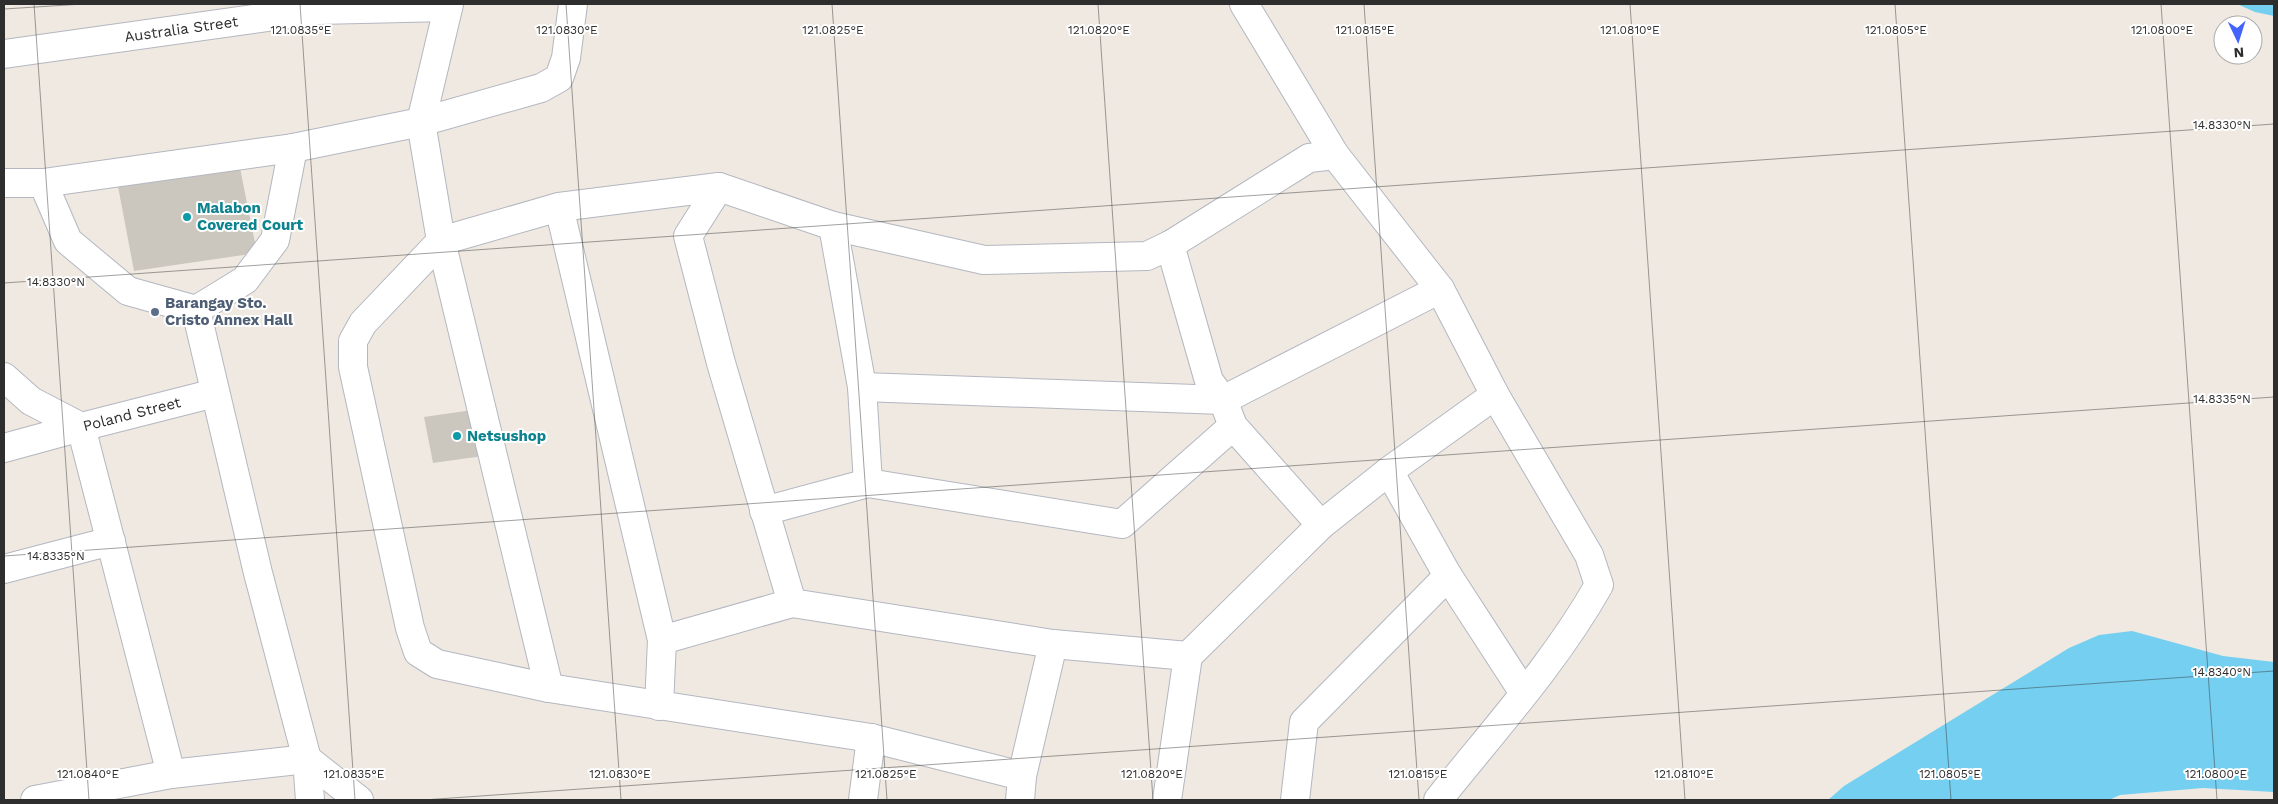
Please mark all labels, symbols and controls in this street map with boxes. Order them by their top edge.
street label: Australia Street [123,12,240,46]
north arrow [2213,15,2263,65]
text: 121.0835°E [270,23,332,37]
text: 121.0830°E [536,23,598,37]
text: 121.0825°E [802,23,864,37]
text: 121.0820°E [1068,23,1130,37]
text: 121.0815°E [1336,23,1395,37]
text: 121.0810°E [1600,23,1660,37]
text: 121.0805°E [1865,23,1927,37]
text: 121.0800°E [2131,23,2193,37]
text: N [2233,45,2245,61]
text: 14.8330°N [2193,118,2251,132]
place label: Malabon Covered Court [197,199,304,234]
marker: Malabon Covered Court [181,211,193,223]
text: 14.8330°N [27,275,85,289]
place label: Barangay Sto. Cristo Annex Hall [165,294,293,329]
marker: Barangay Sto. Cristo Annex Hall [149,306,161,318]
text: 14.8335°N [2193,392,2251,406]
street label: Poland Street [81,393,183,435]
place label: Netsushop [467,427,546,445]
marker: Netsushop [451,430,463,442]
text: 14.8335°N [27,549,85,563]
text: 14.8340°N [2193,665,2251,679]
text: 121.0840°E [57,767,119,781]
text: 121.0835°E [323,767,385,781]
text: 121.0830°E [589,767,651,781]
text: 121.0825°E [855,767,917,781]
text: 121.0820°E [1121,767,1183,781]
text: 121.0815°E [1389,767,1448,781]
text: 121.0810°E [1654,767,1714,781]
text: 121.0805°E [1919,767,1981,781]
text: 121.0800°E [2185,767,2247,781]

